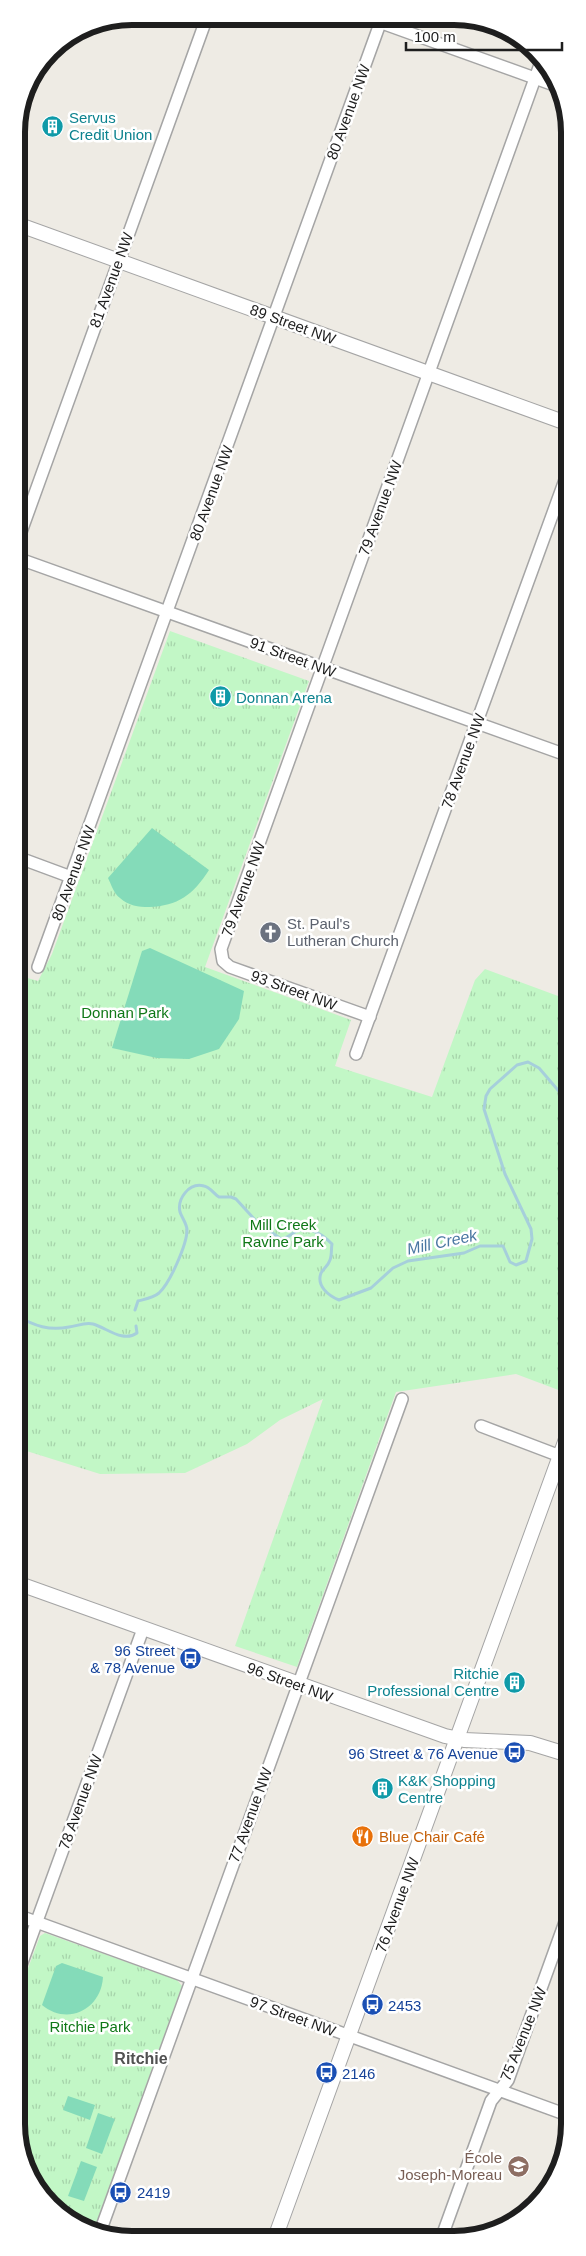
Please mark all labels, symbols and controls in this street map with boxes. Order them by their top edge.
scale bar [406,20,562,52]
text: 100 m [414,28,456,45]
street label: 80 Avenue NW [323,61,373,162]
place label: Servus Credit Union [69,109,152,143]
building icon: Servus Credit Union [41,114,65,138]
street label: 81 Avenue NW [86,229,136,330]
street label: 89 Street NW [248,301,339,348]
street label: 80 Avenue NW [186,442,236,543]
street label: 79 Avenue NW [355,457,405,558]
street label: 91 Street NW [248,634,339,681]
building icon: Donnan Arena [208,685,232,709]
place label: Donnan Arena [236,689,333,706]
street label: 78 Avenue NW [438,710,488,811]
street label: 80 Avenue NW [48,822,98,923]
street label: 79 Avenue NW [218,838,268,939]
place label: St. Paul's Lutheran Church [287,915,399,949]
church icon: St. Paul's Lutheran Church [259,920,283,944]
street label: 93 Street NW [249,967,340,1014]
park label: Donnan Park [81,1004,169,1021]
park label: Mill Creek Ravine Park [242,1216,324,1250]
water label: Mill Creek [405,1226,480,1258]
place label: 96 Street & 78 Avenue [90,1642,176,1676]
bus stop icon: 96 Street & 78 Avenue [179,1647,203,1671]
street label: 96 Street NW [245,1659,336,1706]
place label: Ritchie Professional Centre [367,1665,499,1699]
building icon: Ritchie Professional Centre [503,1670,527,1694]
bus stop icon: 96 Street & 76 Avenue [502,1741,526,1765]
place label: 96 Street & 76 Avenue [348,1745,498,1762]
street label: 78 Avenue NW [55,1751,105,1852]
street label: 77 Avenue NW [225,1764,275,1865]
place label: K&K Shopping Centre [398,1772,496,1806]
building icon: K&K Shopping Centre [370,1777,394,1801]
restaurant icon: Blue Chair Café [351,1824,375,1848]
place label: Blue Chair Café [379,1828,485,1845]
street label: 76 Avenue NW [372,1854,422,1955]
street label: 75 Avenue NW [496,1984,550,2083]
street label: 97 Street NW [248,1993,339,2040]
bus stop icon: 2453 [360,1993,384,2017]
place label: 2453 [388,1997,421,2014]
park label: Ritchie Park [50,2018,131,2035]
district label: Ritchie [114,2050,168,2067]
bus stop icon: 2146 [314,2061,338,2085]
place label: 2146 [342,2065,375,2082]
place label: École Joseph-Moreau [398,2149,502,2183]
school or university icon: École Joseph-Moreau [506,2154,530,2178]
bus stop icon: 2419 [109,2180,133,2204]
place label: 2419 [137,2184,170,2201]

